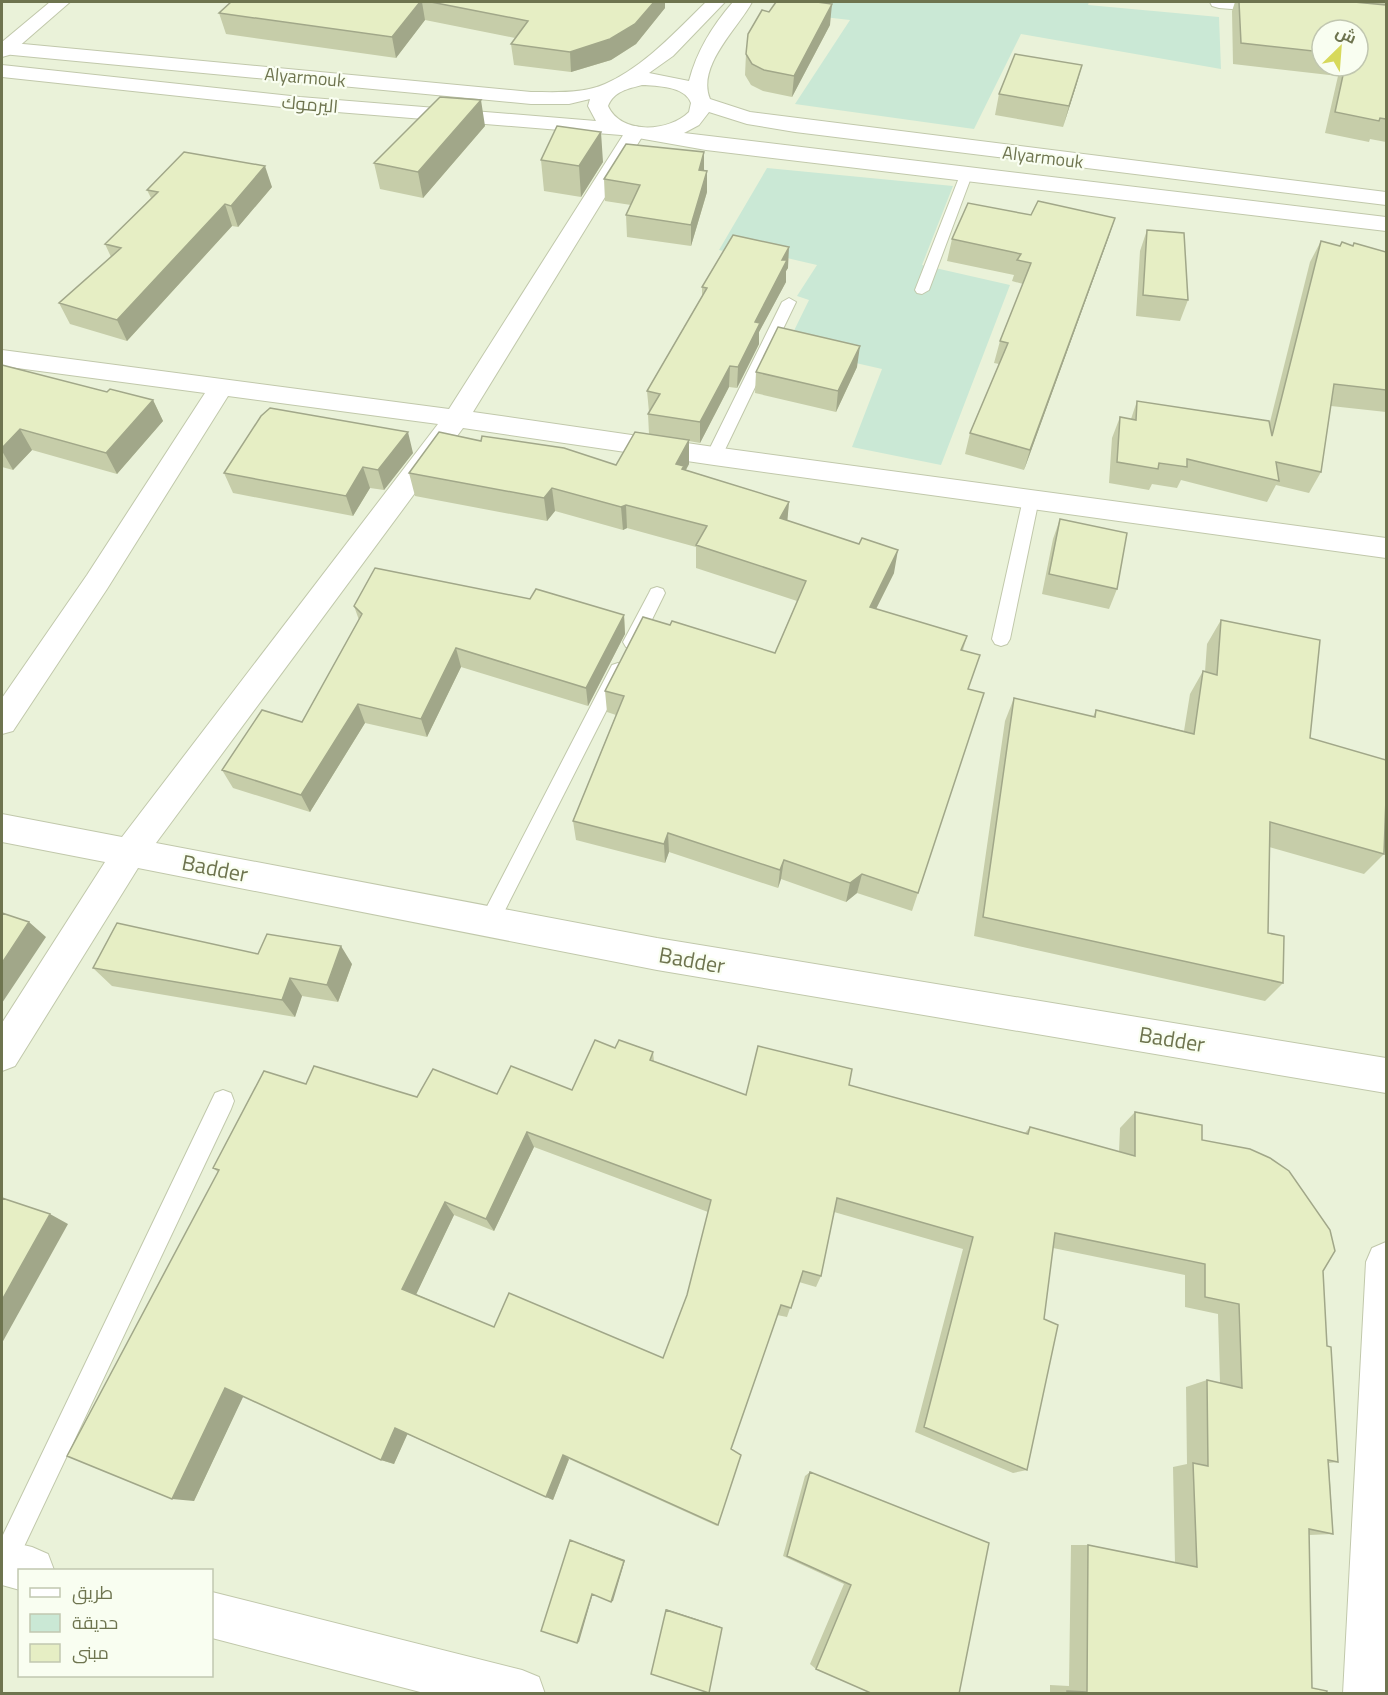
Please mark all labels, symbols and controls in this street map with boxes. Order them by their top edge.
north arrow [1310,18,1370,78]
text: ش [1332,19,1361,50]
street label: Alyarmouk [263,60,347,94]
street label: اليرموك [281,88,339,120]
street label: Alyarmouk [1001,139,1085,175]
street label: Badder [179,845,251,891]
street label: Badder [656,937,728,983]
street label: Badder [1136,1017,1208,1061]
legend [18,1569,213,1677]
text: طريق [72,1579,113,1606]
text: حديقة [72,1609,118,1636]
text: مبنى [72,1639,109,1666]

